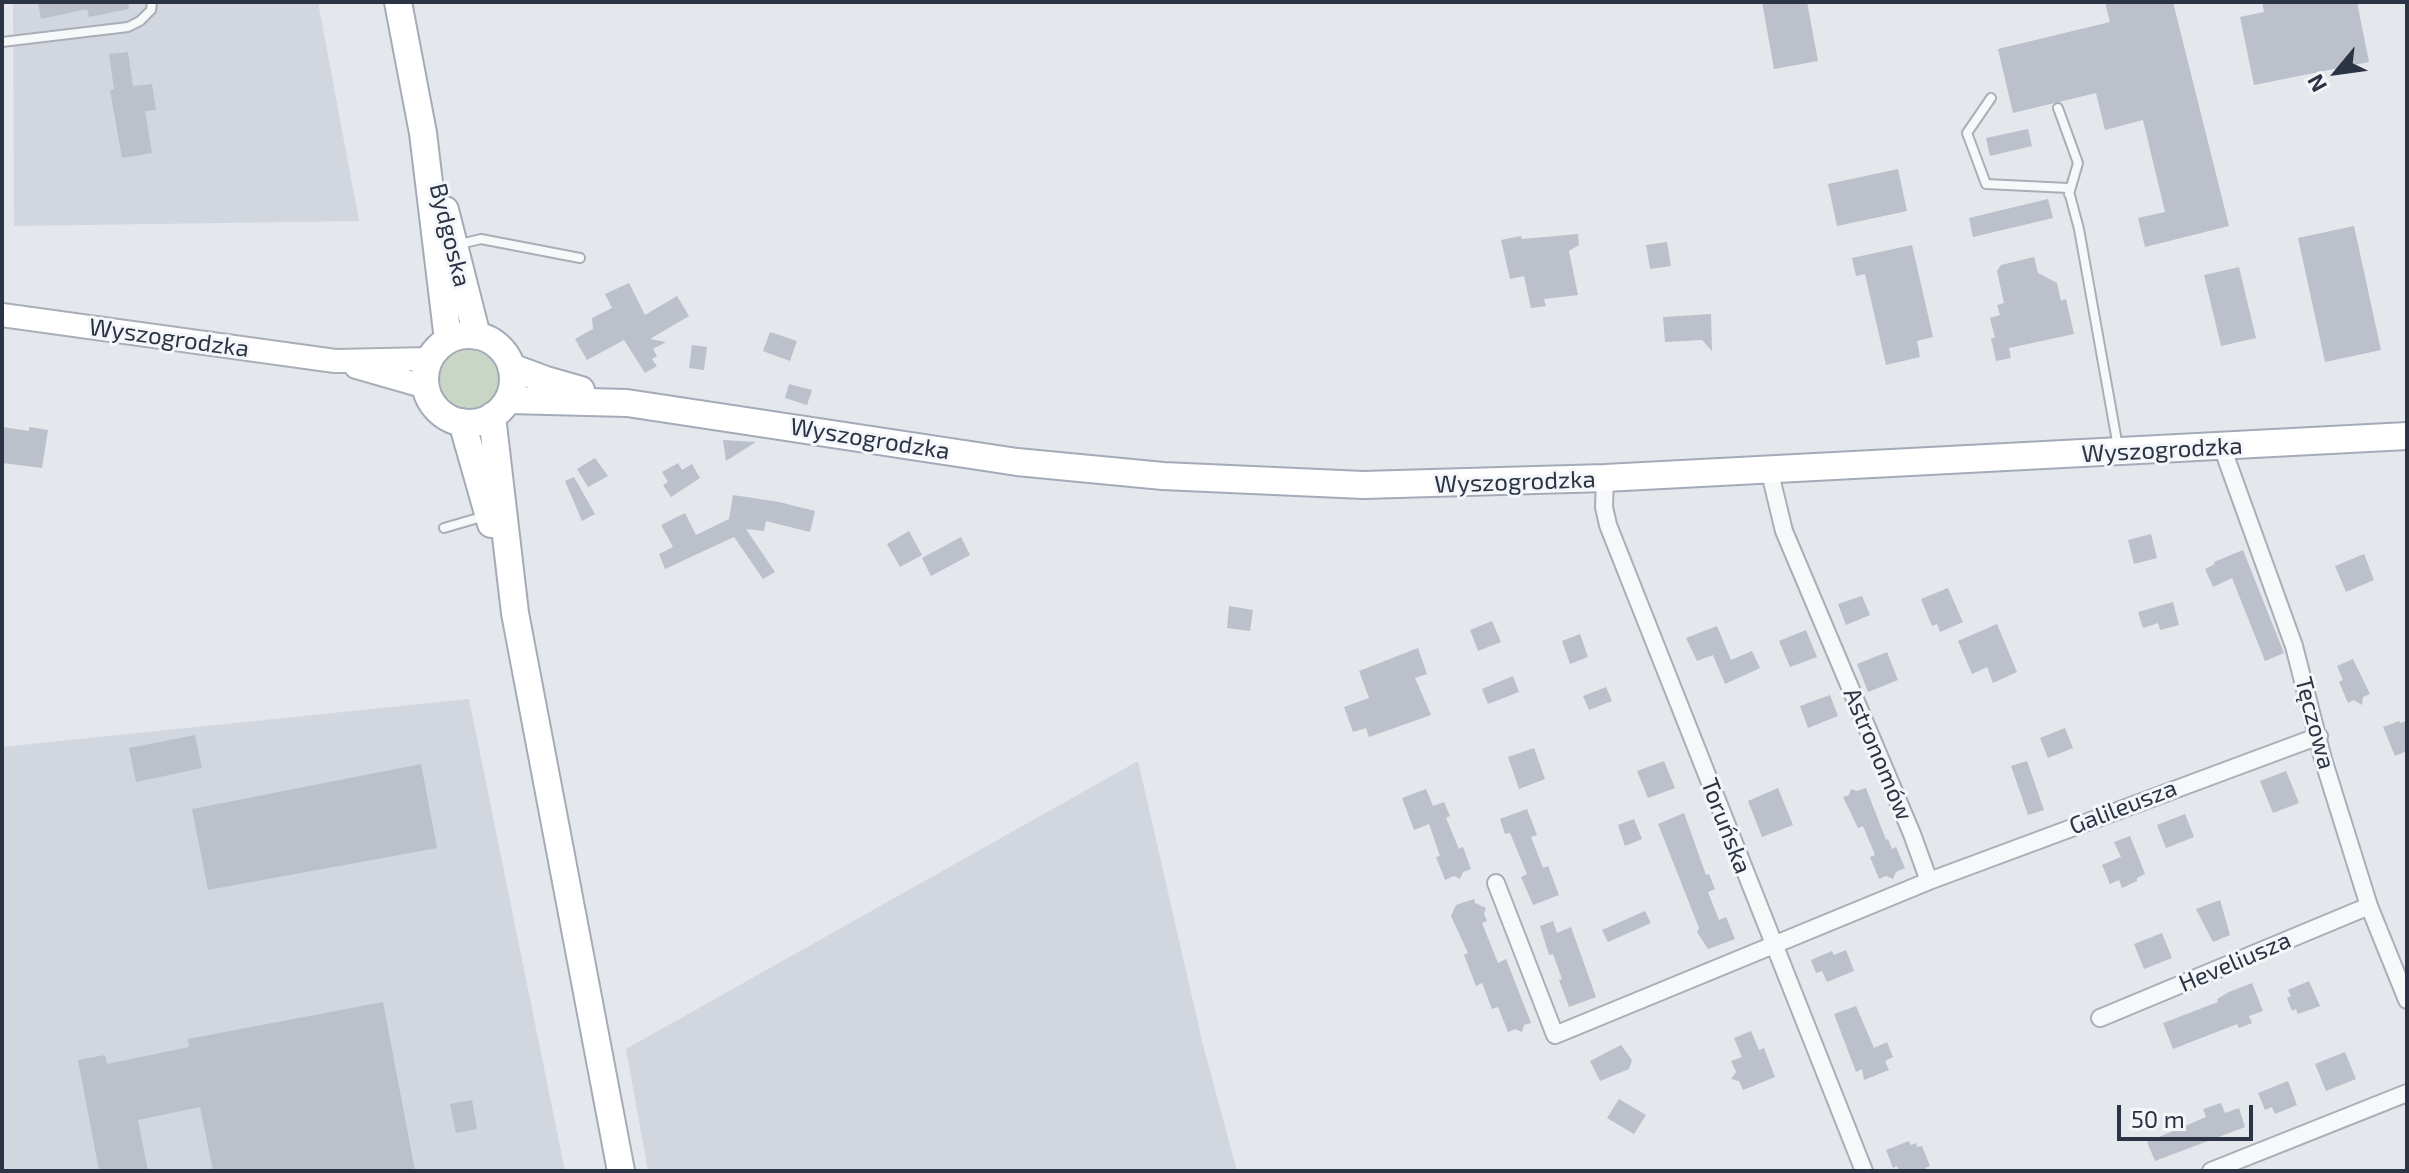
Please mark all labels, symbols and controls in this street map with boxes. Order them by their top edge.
north arrow [2297,32,2377,112]
text: N [2301,70,2331,97]
street label: Bydgoska [423,180,477,290]
street label: Wyszogrodzka [87,313,251,363]
street label: Wyszogrodzka [788,412,952,466]
street label: Wyszogrodzka [2081,431,2243,469]
street label: Wyszogrodzka [1434,465,1596,499]
street label: Tęczowa [2289,674,2341,772]
street label: Astronomów [1837,683,1919,825]
street label: Galileusza [2065,773,2181,841]
street label: Toruńska [1695,774,1757,878]
street label: Heveliusza [2175,926,2295,998]
scale bar [2121,1089,2257,1139]
text: 50 m [2131,1104,2185,1133]

